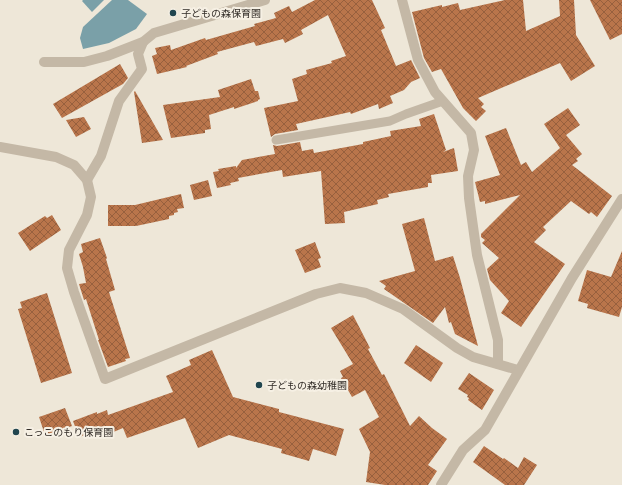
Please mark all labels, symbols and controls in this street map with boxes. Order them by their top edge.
marker: 子どもの森保育園 [168,8,178,18]
place label: 子どもの森保育園 [181,8,261,19]
marker: 子どもの森幼稚園 [254,380,264,390]
place label: 子どもの森幼稚園 [267,380,347,391]
marker: こっこのもり保育園 [11,427,21,437]
place label: こっこのもり保育園 [24,427,113,438]

